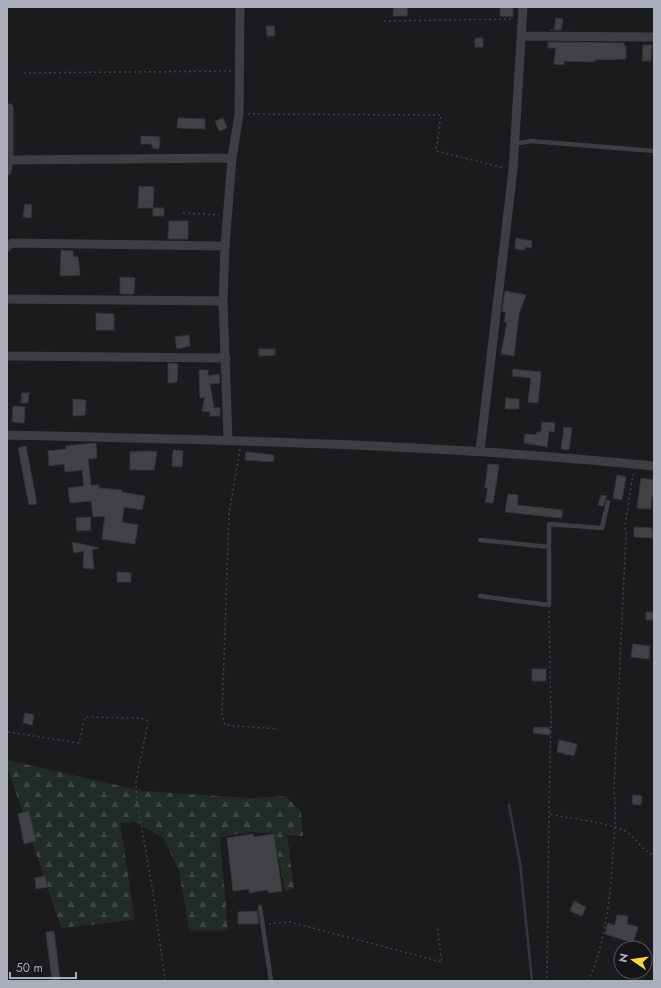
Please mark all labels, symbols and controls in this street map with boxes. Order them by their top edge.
north arrow [613,940,653,980]
text: N [614,952,632,964]
scale bar [10,954,76,980]
text: 50 m [16,959,43,977]

